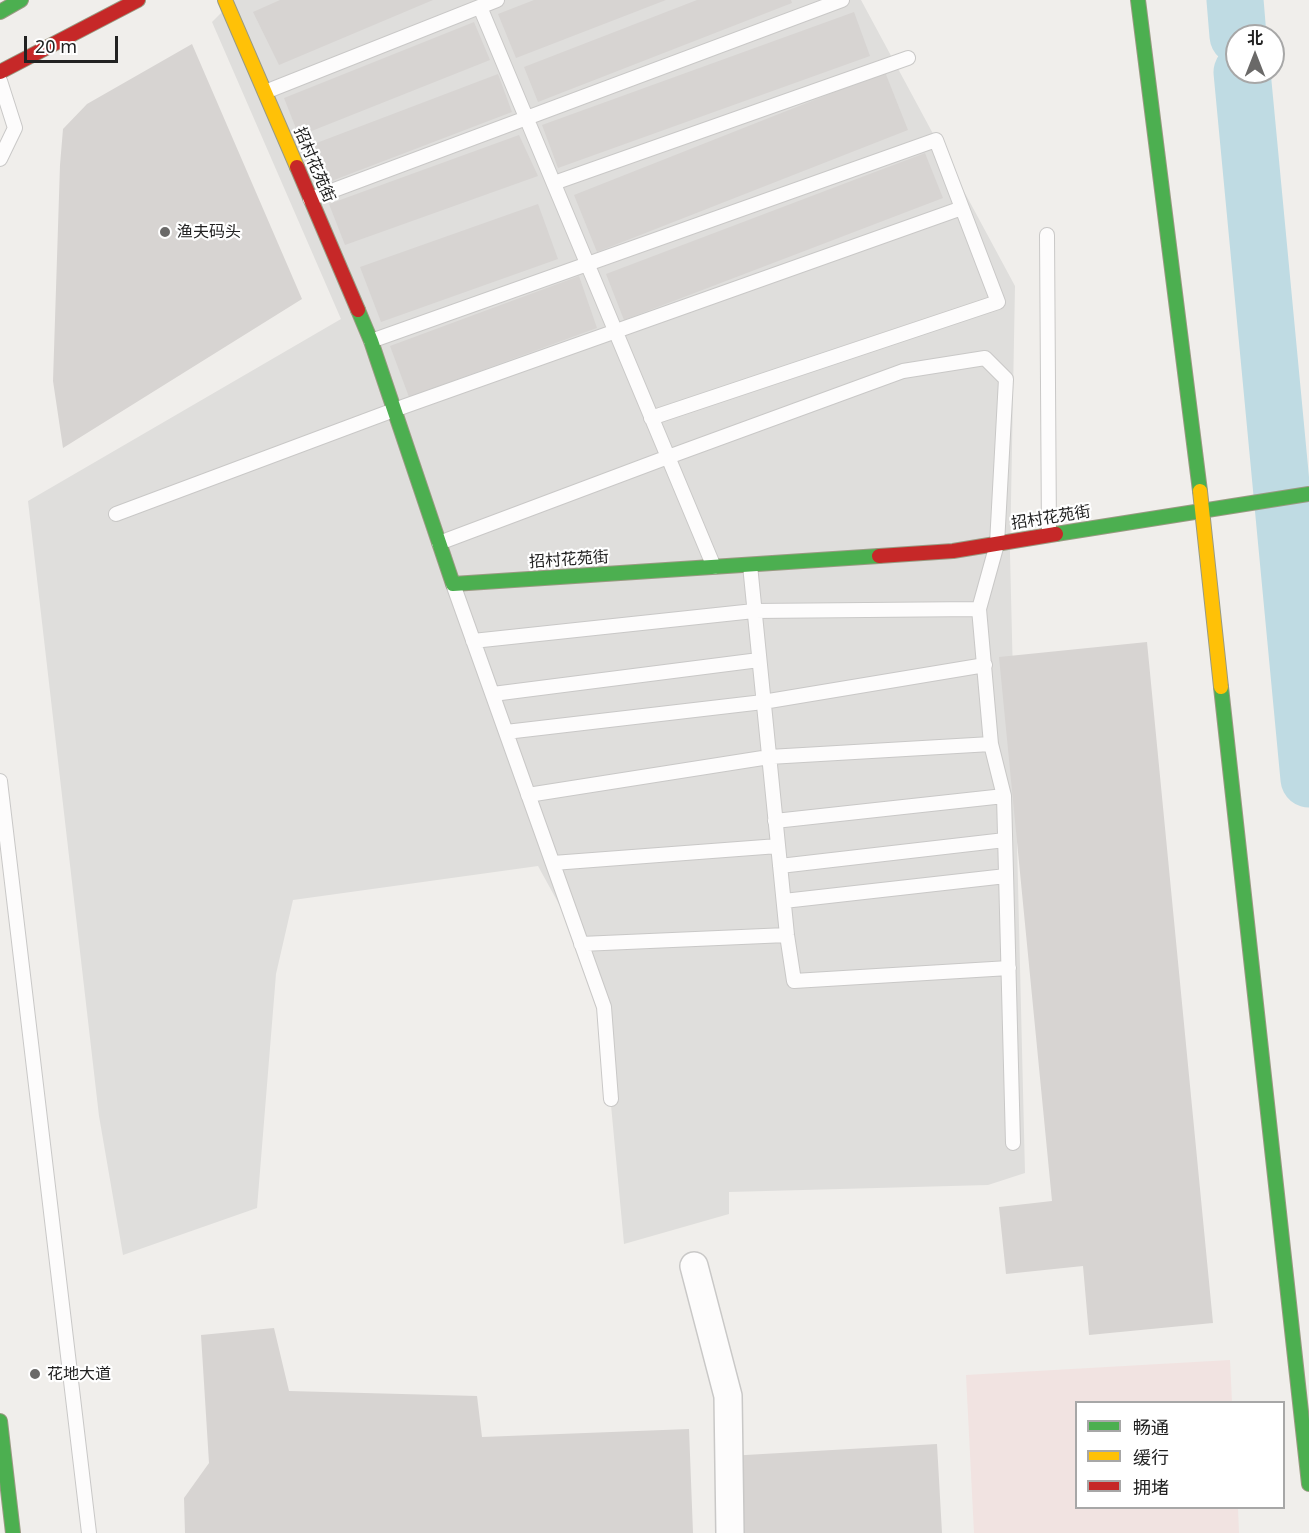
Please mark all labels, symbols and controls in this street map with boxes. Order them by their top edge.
scale bar [27,24,122,62]
north arrow [1225,24,1285,84]
text: 北 [1247,27,1263,49]
text: 20 m [35,34,77,58]
street label: 招村花苑街 [290,124,338,206]
place label: 渔夫码头 [177,222,241,242]
marker: 渔夫码头 [158,225,172,239]
street label: 招村花苑街 [1010,502,1092,534]
street label: 招村花苑街 [528,548,610,572]
place label: 花地大道 [47,1364,111,1384]
marker: 花地大道 [28,1367,42,1381]
legend [1075,1401,1285,1509]
text: 畅通 [1133,1415,1169,1439]
text: 缓行 [1133,1445,1169,1469]
text: 拥堵 [1133,1475,1169,1499]

